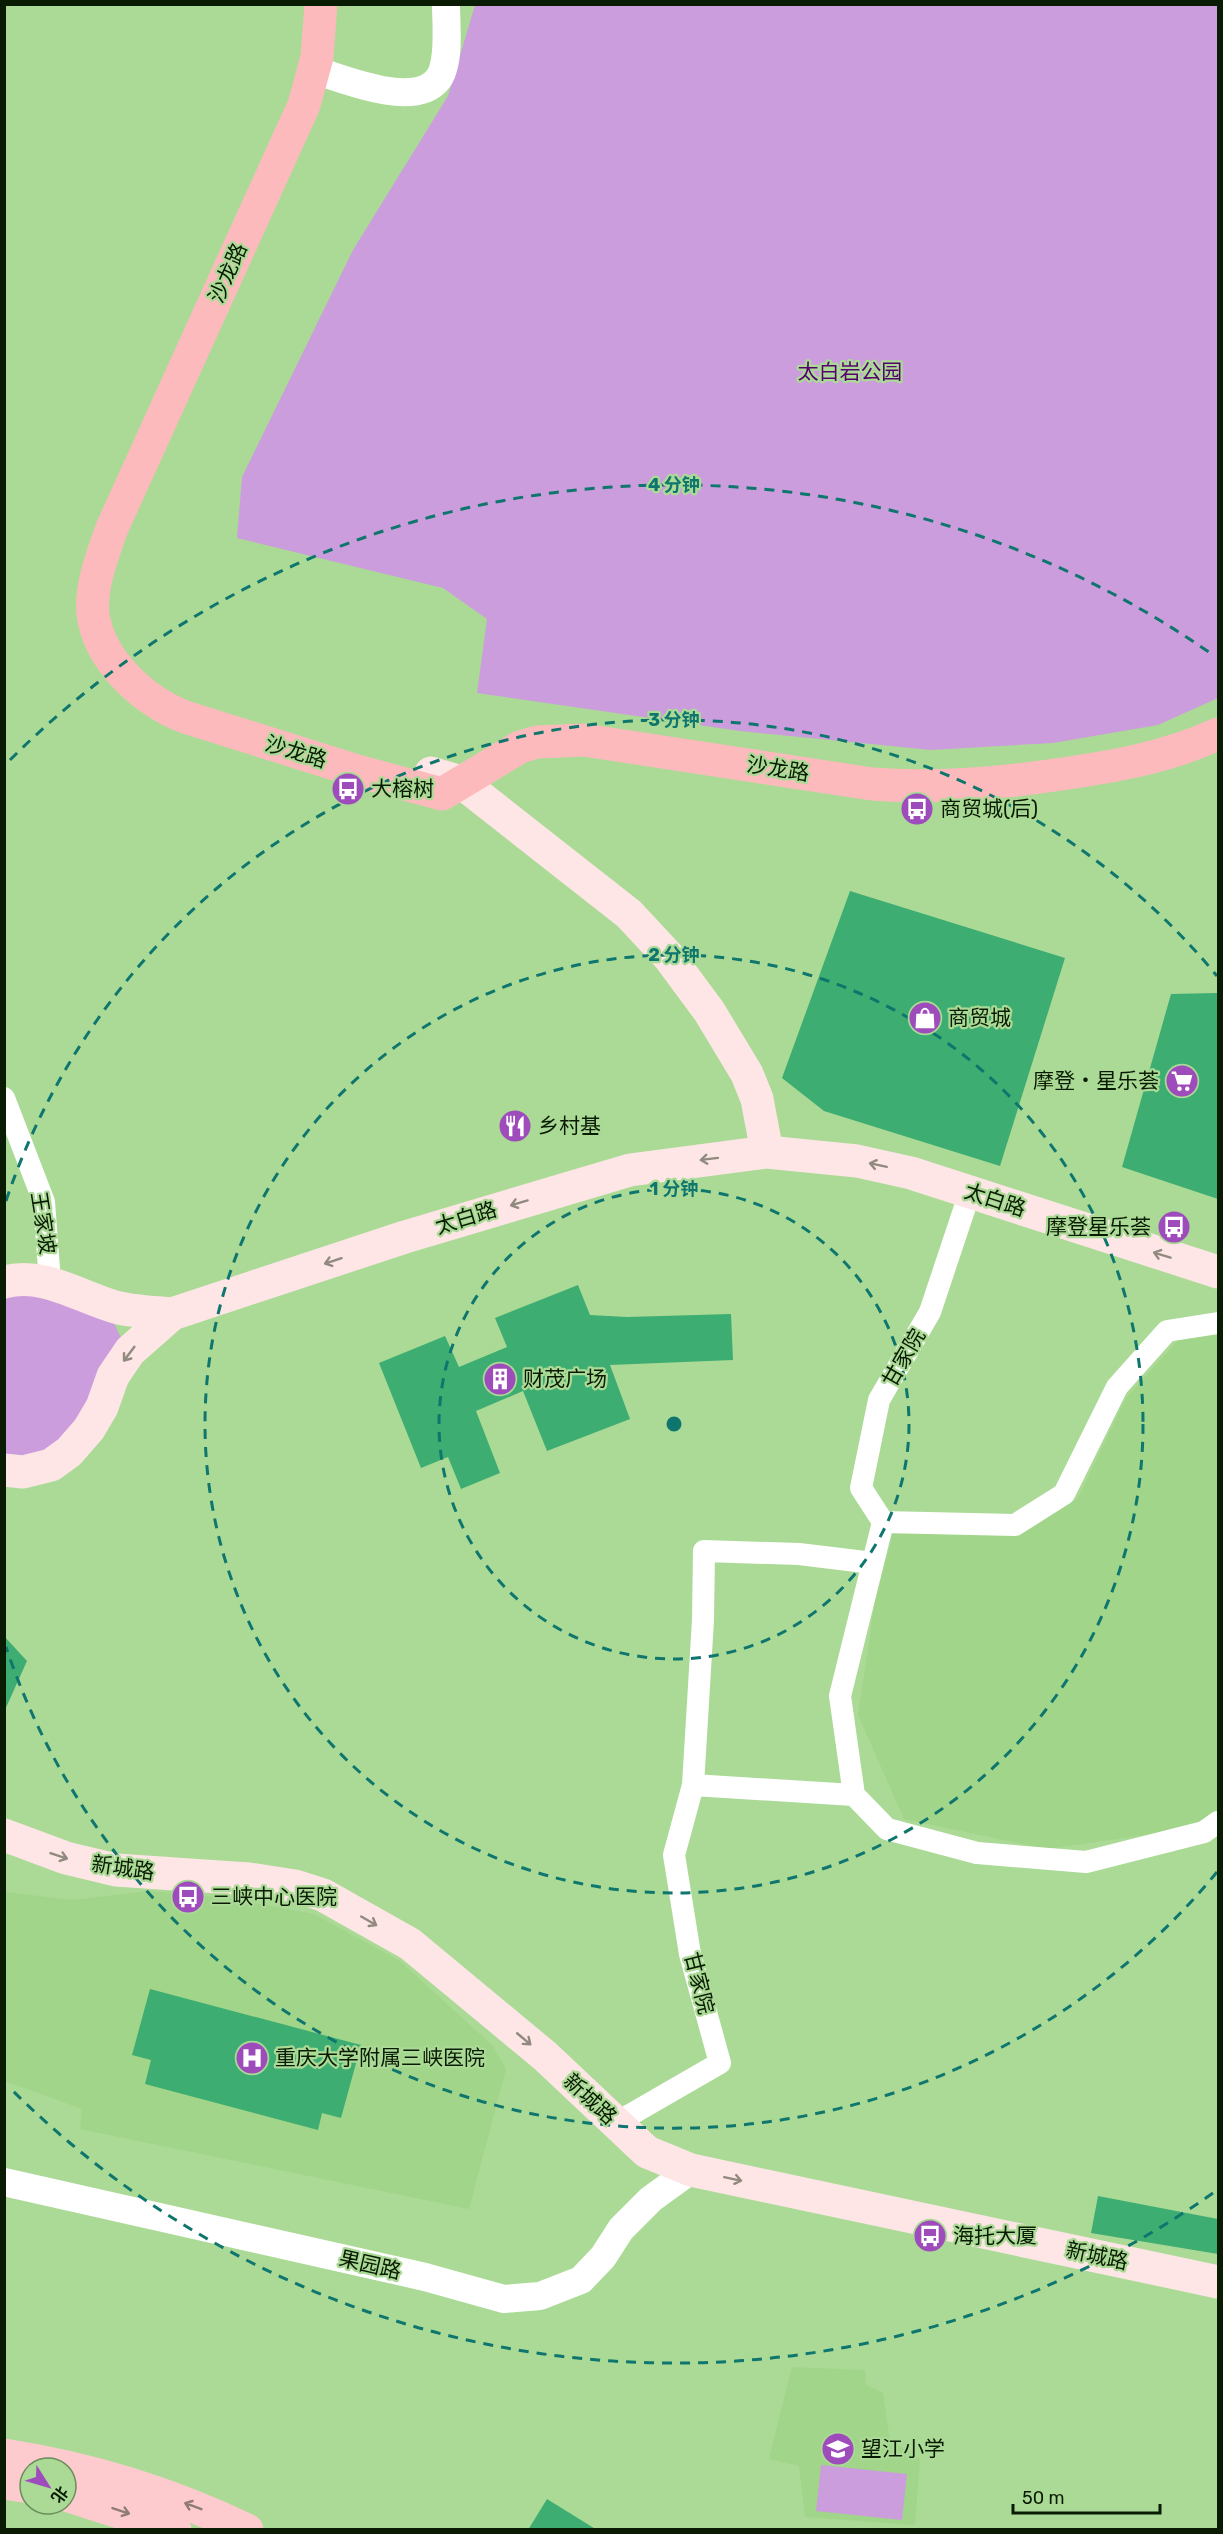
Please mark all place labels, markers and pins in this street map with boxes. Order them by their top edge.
bus stop icon: 大榕树 [330,771,366,807]
place label: 大榕树 [371,776,434,801]
bus stop icon: 商贸城(后) [899,791,935,827]
place label: 商贸城(后) [940,796,1038,821]
shop icon: 商贸城 [907,1000,943,1036]
place label: 商贸城 [948,1005,1011,1030]
supermarket icon: 摩登・星乐荟 [1164,1063,1200,1099]
place label: 摩登・星乐荟 [1033,1068,1159,1093]
restaurant icon: 乡村基 [497,1108,533,1144]
place label: 乡村基 [538,1113,601,1138]
bus stop icon: 摩登星乐荟 [1156,1209,1192,1245]
place label: 摩登星乐荟 [1046,1214,1151,1239]
building icon: 财茂广场 [482,1361,518,1397]
place label: 财茂广场 [523,1366,607,1391]
centre of rings [664,1414,684,1434]
bus stop icon: 三峡中心医院 [170,1879,206,1915]
place label: 三峡中心医院 [211,1884,337,1909]
hospital icon: 重庆大学附属三峡医院 [234,2040,270,2076]
place label: 重庆大学附属三峡医院 [275,2045,485,2070]
bus stop icon: 海托大厦 [912,2218,948,2254]
place label: 海托大厦 [953,2223,1037,2248]
school or university icon: 望江小学 [820,2431,856,2467]
place label: 望江小学 [861,2436,945,2461]

